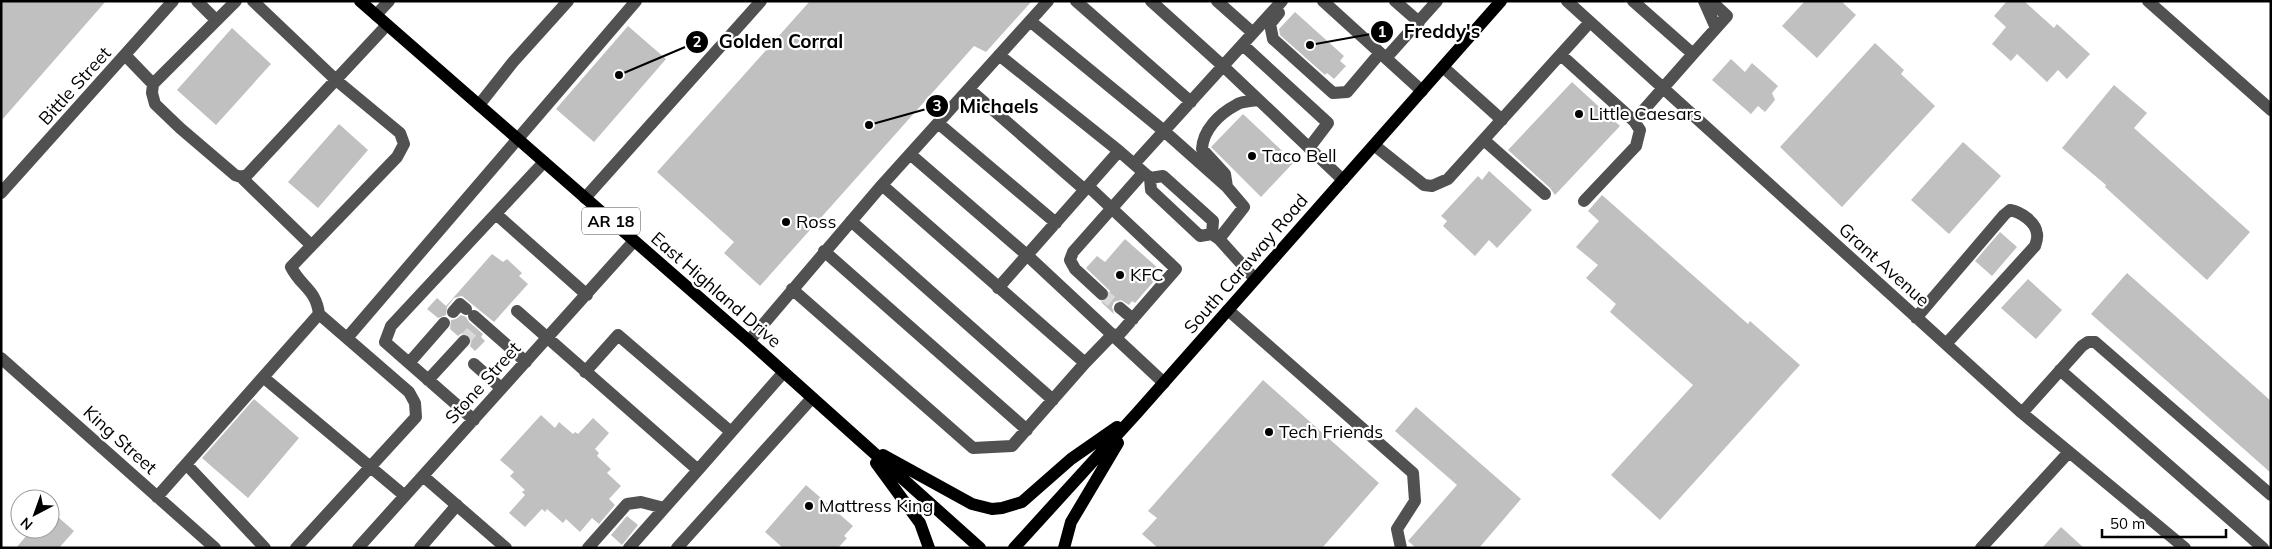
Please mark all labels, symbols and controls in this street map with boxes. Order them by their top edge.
callout: Freddy's [1369,15,1490,49]
text: Freddy's [1404,19,1480,43]
text: 1 [1377,22,1387,41]
callout: Golden Corral [684,25,854,59]
text: Golden Corral [719,29,843,53]
text: 2 [692,32,702,51]
street label: Bittle Street [33,42,116,130]
callout: Michaels [924,89,1048,123]
text: Michaels [959,94,1039,118]
text: 3 [932,96,942,115]
place label: Little Caesars [1589,102,1702,125]
marker: Little Caesars [1573,108,1585,120]
place label: Taco Bell [1262,144,1337,167]
marker: Taco Bell [1246,150,1258,162]
street label: South Caraway Road [1179,189,1313,338]
road number: AR 18 [582,208,640,235]
place label: Ross [796,210,836,233]
marker: Ross [780,216,792,228]
street label: Grant Avenue [1834,218,1935,312]
street label: East Highland Drive [646,227,786,352]
place label: KFC [1130,263,1164,286]
marker: KFC [1114,269,1126,281]
street label: Stone Street [440,337,525,428]
street label: King Street [79,400,162,479]
place label: Tech Friends [1279,420,1383,443]
marker: Tech Friends [1263,426,1275,438]
north arrow [10,489,60,539]
place label: Mattress King [819,494,933,517]
marker: Mattress King [803,500,815,512]
scale bar [2102,506,2226,538]
text: N [17,514,36,534]
text: 50 m [2110,514,2145,533]

